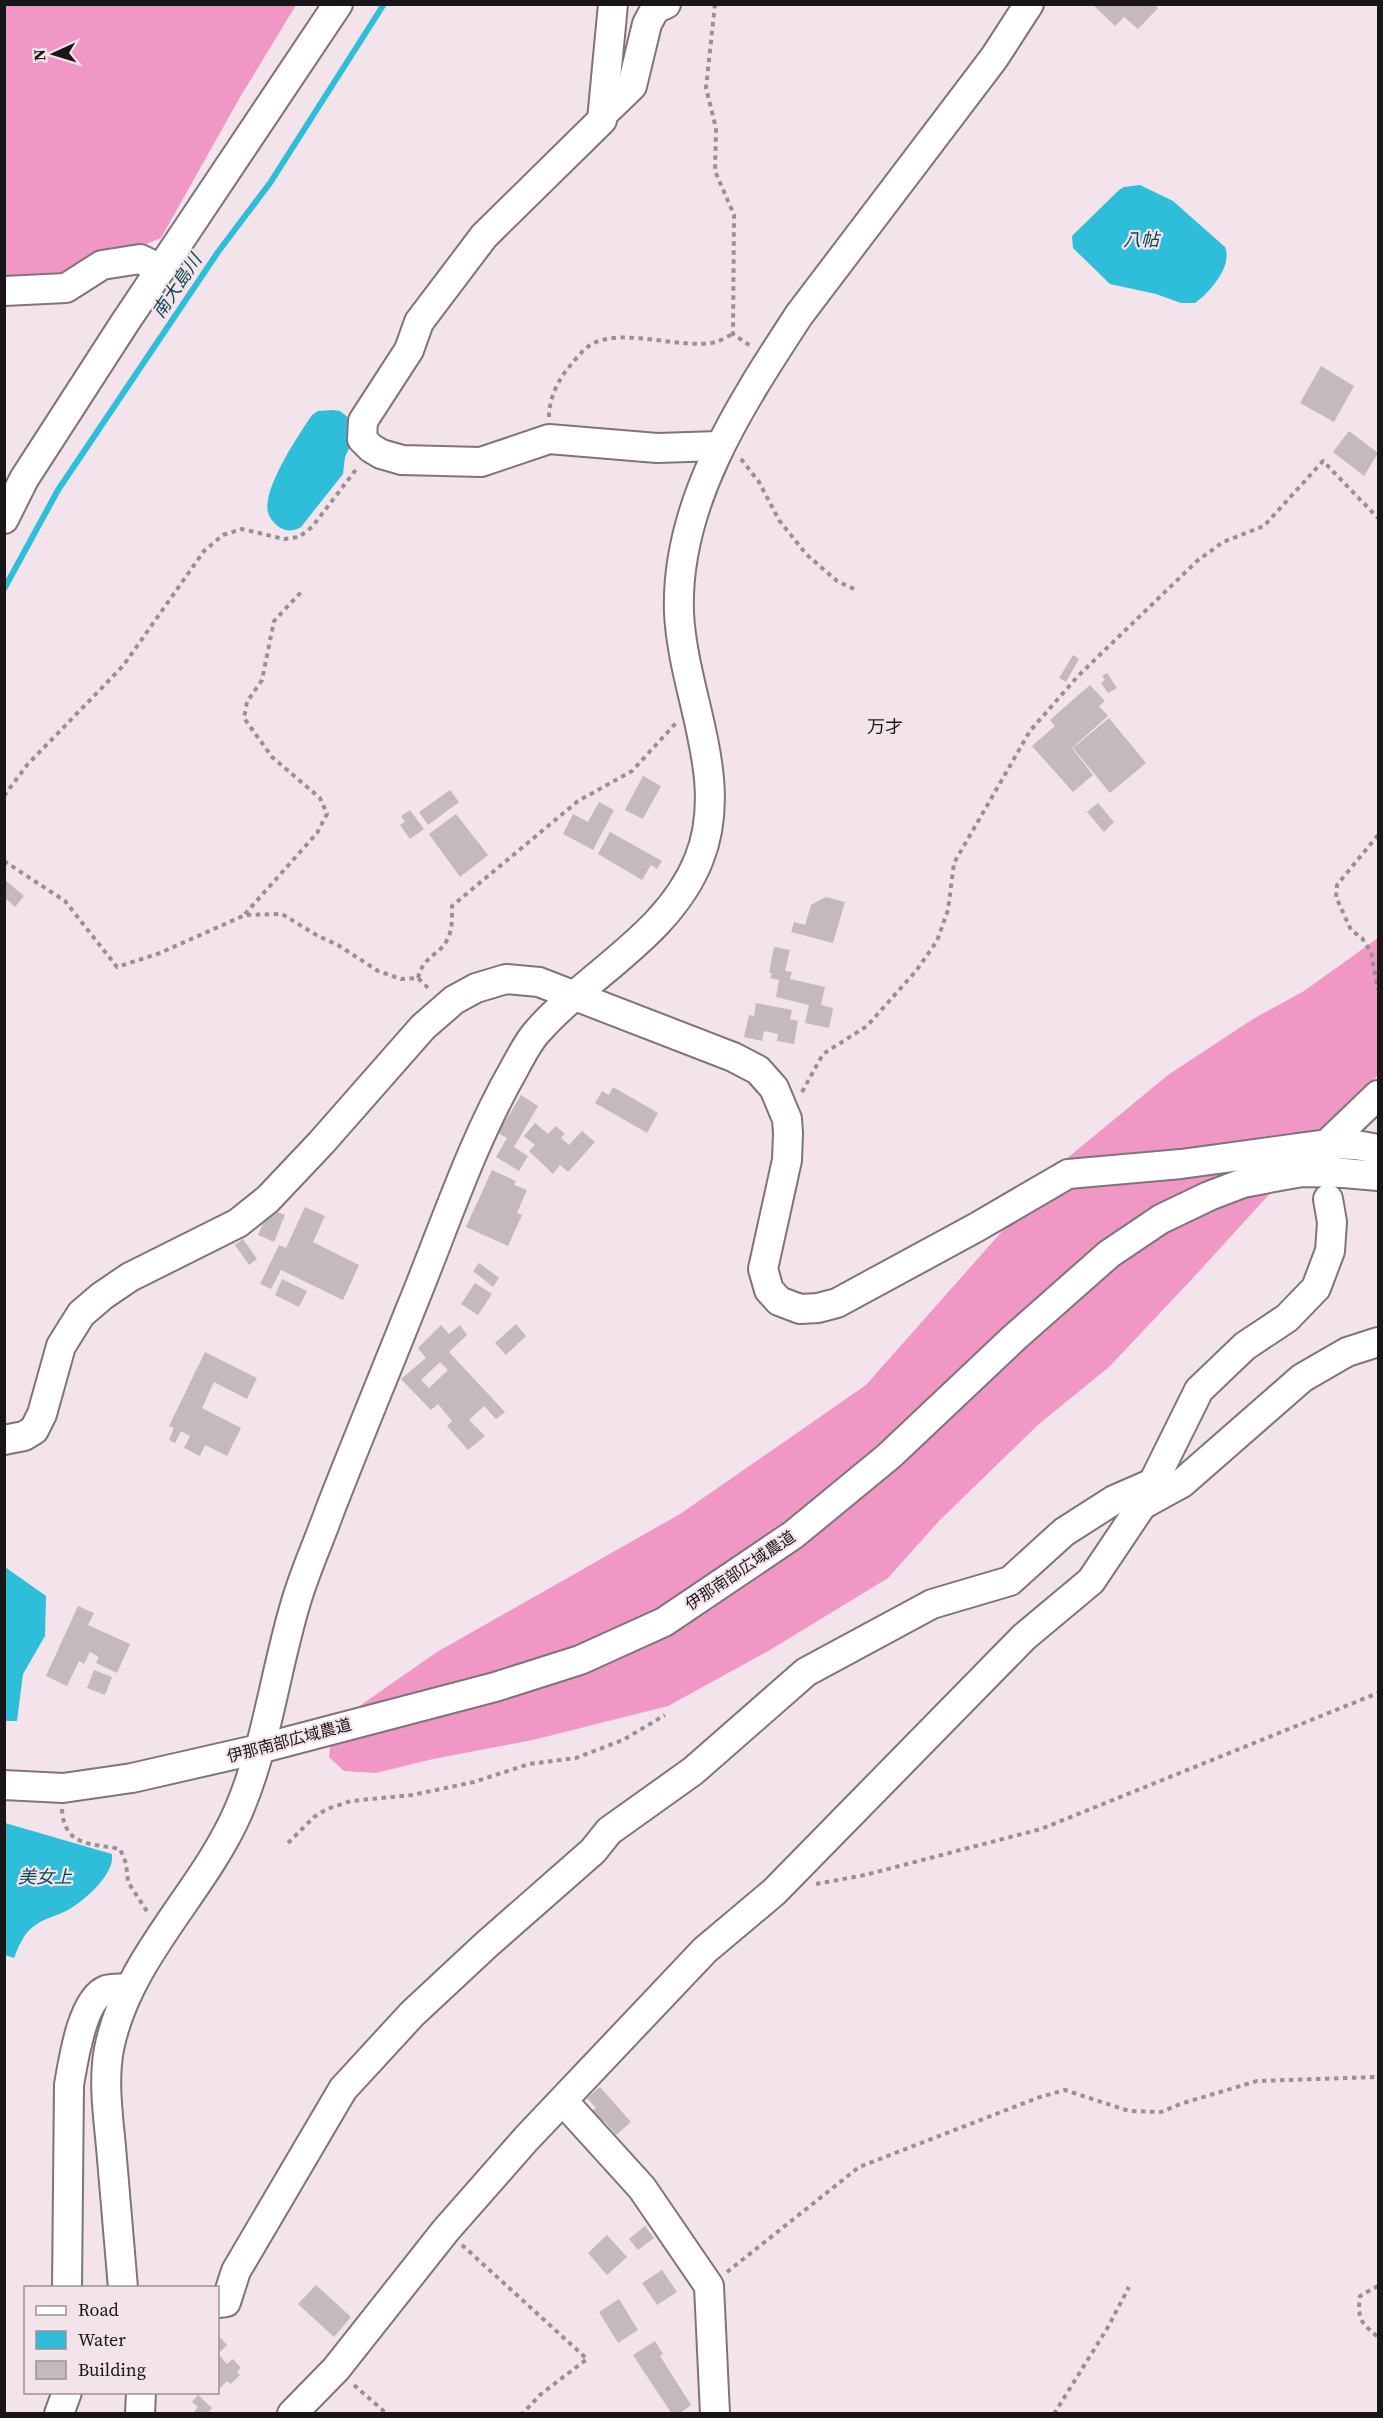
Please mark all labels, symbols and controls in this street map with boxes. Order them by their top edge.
north arrow [24,24,84,84]
text: N [28,48,50,62]
water label: 八帖 [1123,227,1162,252]
water label: 南大島川 [146,247,208,323]
district label: 万才 [867,714,903,739]
street label: 伊那南部広域農道 [681,1525,799,1615]
street label: 伊那南部広域農道 [224,1713,354,1767]
water label: 美女上 [18,1864,73,1889]
legend [24,2286,219,2394]
text: Road [78,2297,119,2322]
text: Water [78,2327,126,2352]
text: Building [78,2357,146,2382]

